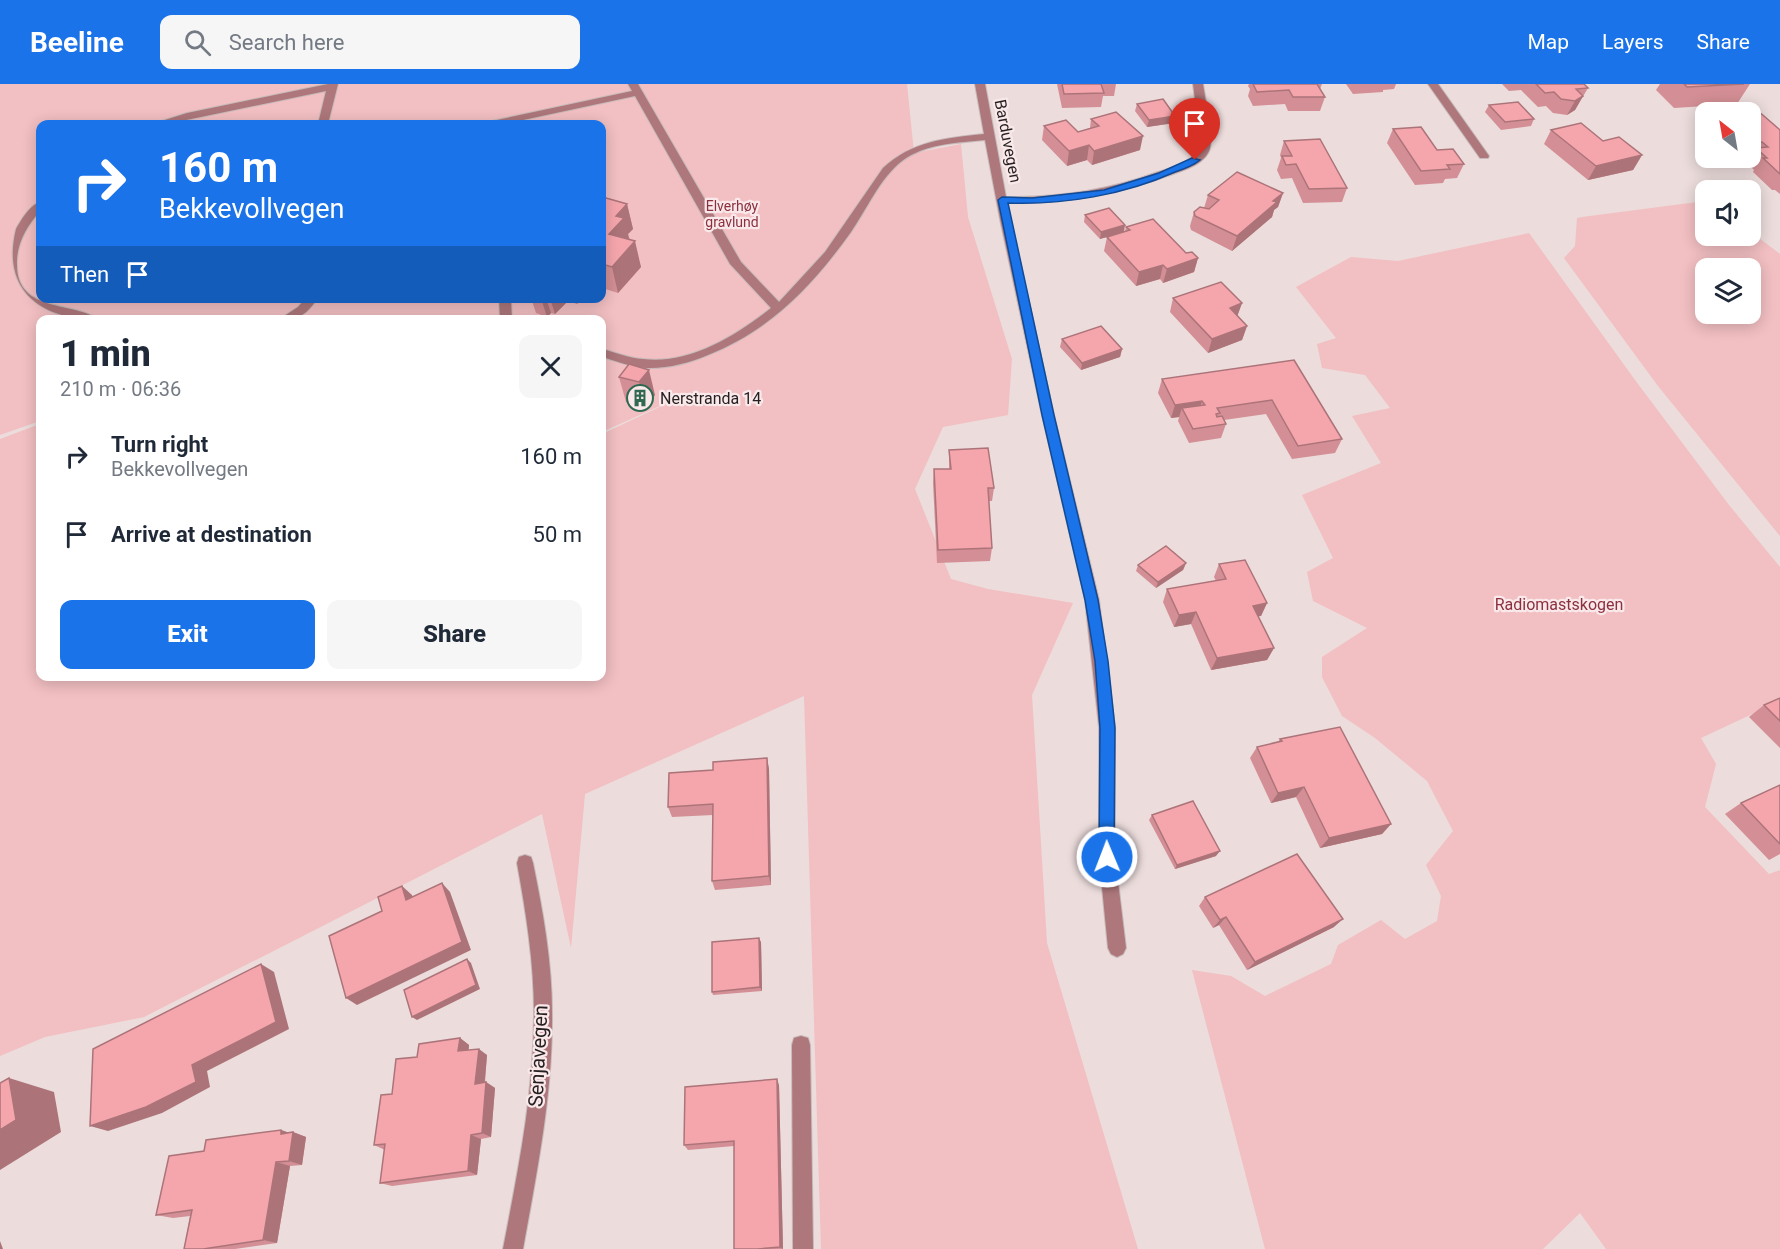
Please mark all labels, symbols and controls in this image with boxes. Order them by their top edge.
search box [160,15,580,69]
text: Beeline [30,26,124,59]
icon: search [181,26,214,59]
text: Search here [229,30,345,55]
text: Map [1527,30,1569,54]
text: Layers [1602,30,1663,54]
text: Share [1696,30,1750,54]
street label: Barduvegen [991,98,1025,184]
pin [1169,98,1220,160]
north arrow [1695,102,1761,168]
map controls [1695,102,1761,324]
icon: arrive [1178,107,1211,140]
text: 160 m [159,143,278,192]
icon: right [60,144,138,222]
button: sound [1695,180,1761,246]
text: Bekkevollvegen [159,193,344,225]
park label: Elverhøy gravlund [705,198,759,230]
icon: arrive [121,258,154,291]
button: layers [1695,258,1761,324]
text: Then [60,262,109,287]
text: 1 min [60,333,151,375]
button: close [519,335,582,398]
text: 210 m · 06:36 [60,377,181,401]
building icon: Nerstranda 14 [625,383,655,413]
place label: Nerstranda 14 [660,389,761,408]
text: Turn right [111,432,208,457]
icon: right [60,440,93,473]
text: 160 m [520,444,582,469]
text: Bekkevollvegen [111,457,248,481]
icon: arrive [60,518,93,551]
text: Arrive at destination [111,522,312,547]
text: 50 m [533,522,582,547]
park label: Radiomastskogen [1495,595,1623,614]
button: Exit [60,600,315,669]
button: Share [327,600,582,669]
position arrow [1075,825,1139,889]
street label: Senjavegen [523,1004,553,1108]

